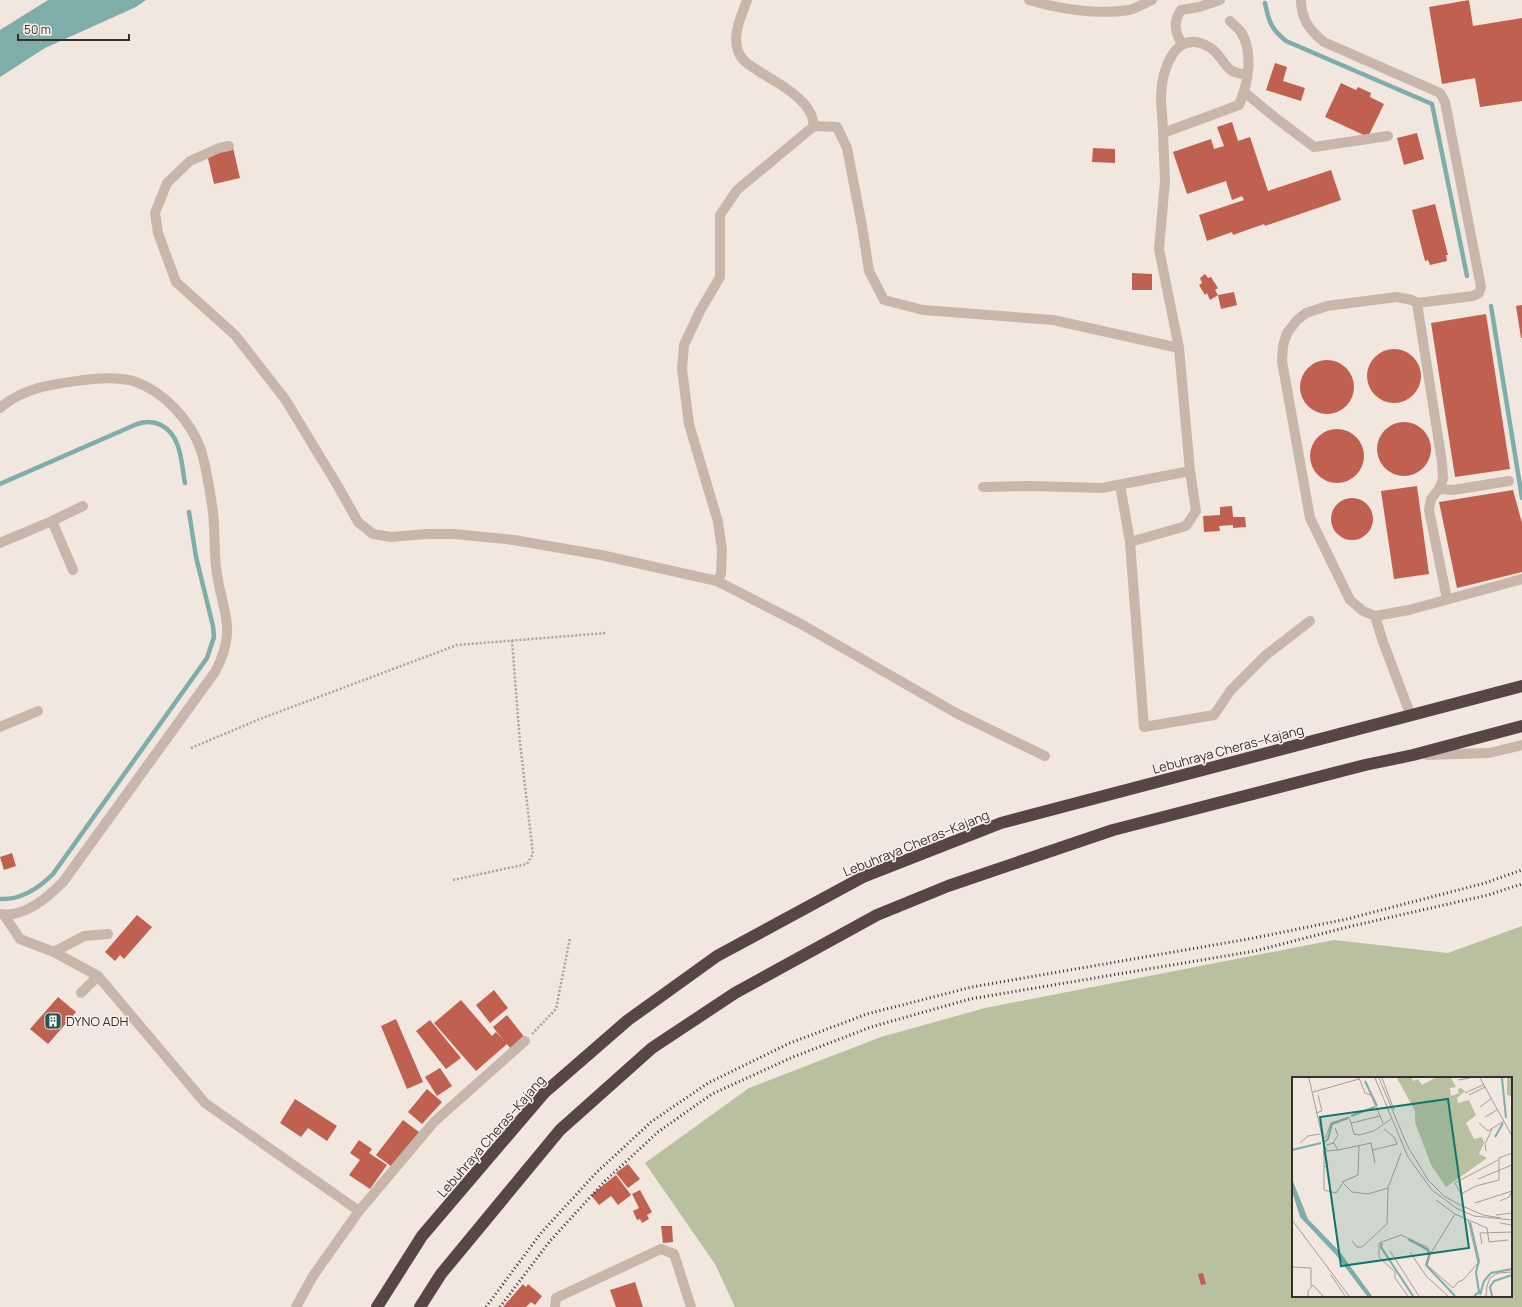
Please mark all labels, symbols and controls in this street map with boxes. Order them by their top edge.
scale bar [18,16,129,42]
text: 50 m [24,21,51,38]
street label: Lebuhraya Cheras–Kajang [1150,720,1306,778]
street label: Lebuhraya Cheras–Kajang [840,805,992,881]
building icon: DYNO ADH [43,1011,63,1031]
place label: DYNO ADH [66,1012,128,1030]
street label: Lebuhraya Cheras–Kajang [433,1071,549,1201]
inset map [1292,1077,1512,1297]

